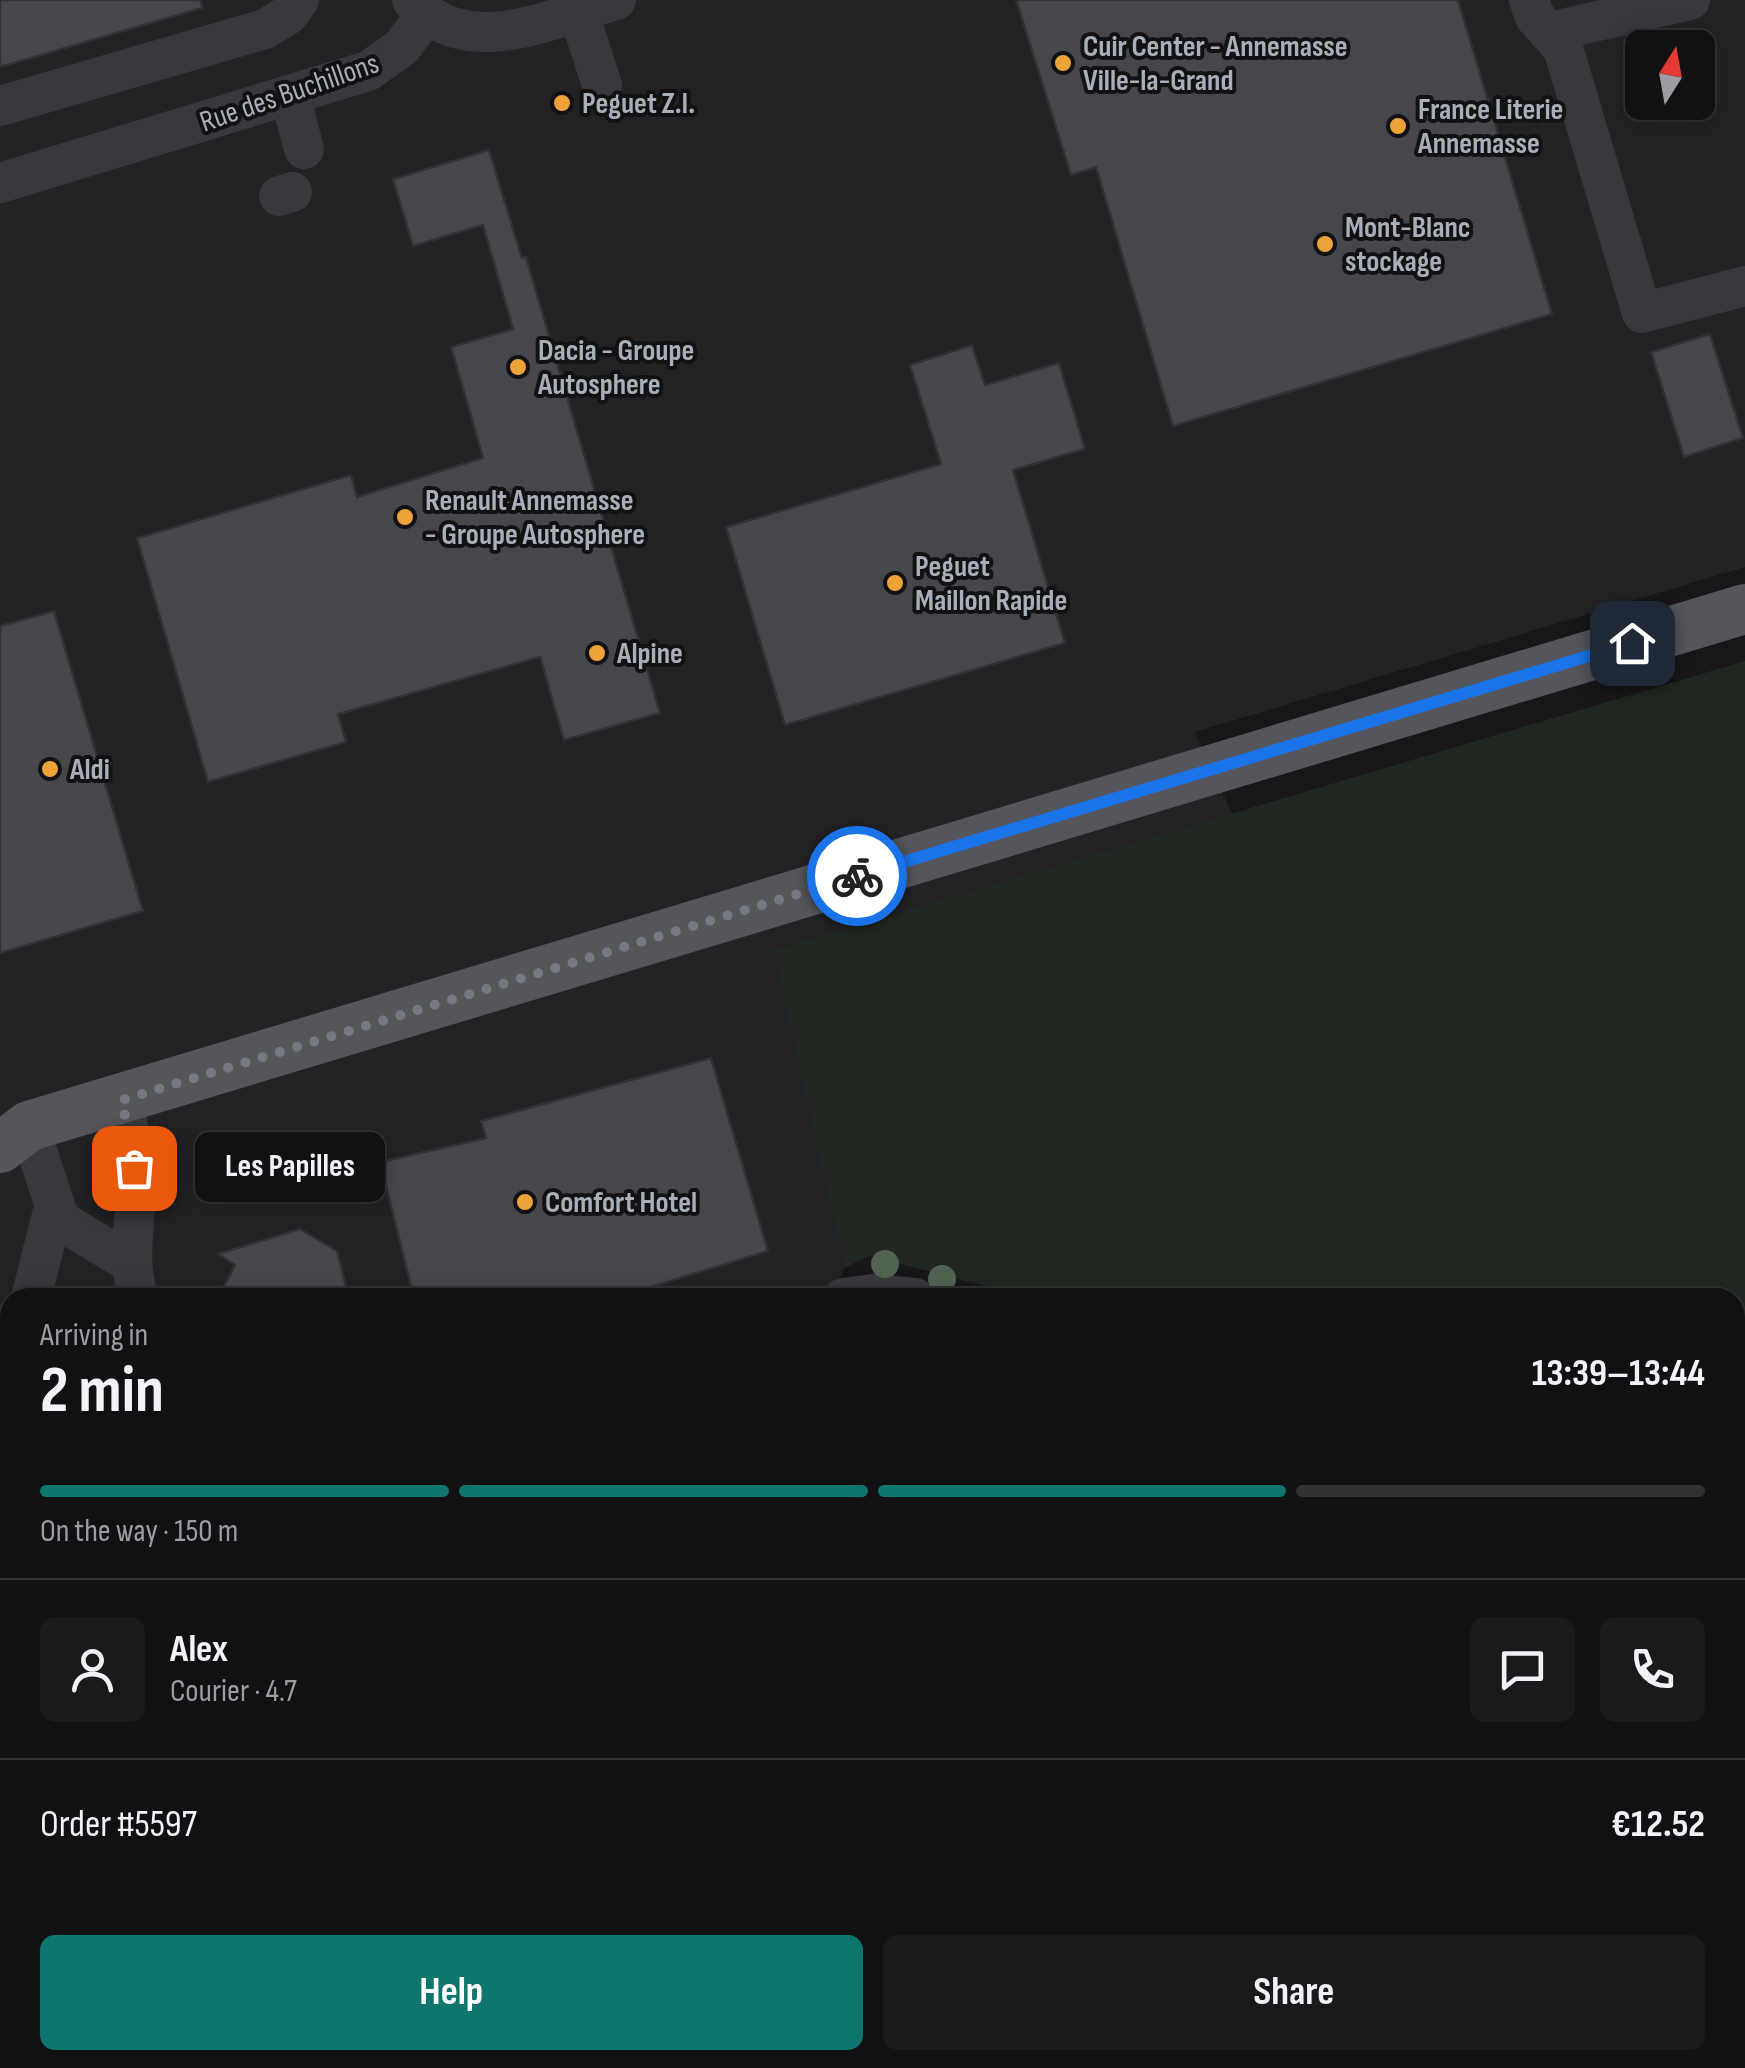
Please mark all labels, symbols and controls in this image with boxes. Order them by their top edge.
place label: Cuir Center - Annemasse Ville-la-Grand [1083,29,1348,99]
north arrow [1625,30,1715,120]
map controls [1625,30,1715,120]
street label: Rue des Buchillons [195,46,384,140]
marker: Cuir Center - Annemasse Ville-la-Grand [1052,52,1074,74]
place label: Peguet Z.I. [582,86,695,122]
marker: Peguet Z.I. [551,92,573,114]
place label: France Literie Annemasse [1417,92,1563,162]
marker: France Literie Annemasse [1387,115,1409,137]
place label: Mont-Blanc stockage [1345,210,1470,280]
marker: Mont-Blanc stockage [1314,233,1336,255]
place label: Dacia - Groupe Autosphere [537,333,694,403]
marker: Dacia - Groupe Autosphere [507,356,529,378]
place label: Renault Annemasse - Groupe Autosphere [425,483,645,553]
marker: Renault Annemasse - Groupe Autosphere [394,506,416,528]
place label: Peguet Maillon Rapide [915,549,1067,619]
marker: Peguet Maillon Rapide [884,572,906,594]
pin [1590,601,1675,686]
icon: home [1605,616,1660,671]
place label: Alpine [616,636,683,672]
marker: Alpine [586,642,608,664]
place label: Aldi [69,752,110,788]
marker: Aldi [39,758,61,780]
courier [807,826,907,926]
icon: bike [830,849,885,904]
pin [92,1126,177,1211]
callout: Les Papilles [194,1133,384,1203]
icon: bag [107,1141,162,1196]
text: Les Papilles [225,1147,355,1186]
place label: Comfort Hotel [545,1185,697,1221]
marker: Comfort Hotel [514,1191,536,1213]
text: Arriving in [40,1316,148,1355]
text: 13:39–13:44 [1532,1351,1705,1396]
text: 2 min [40,1353,164,1431]
text: On the way · 150 m [40,1512,238,1551]
button: person [40,1617,145,1722]
button: chat [1470,1617,1575,1722]
button: phone [1600,1617,1705,1722]
text: Alex [170,1627,228,1672]
text: Courier · 4.7 [170,1672,297,1711]
text: Order #5597 [40,1802,197,1847]
text: €12.52 [1611,1802,1705,1847]
button: Help [40,1935,863,2050]
button: Share [883,1935,1705,2050]

